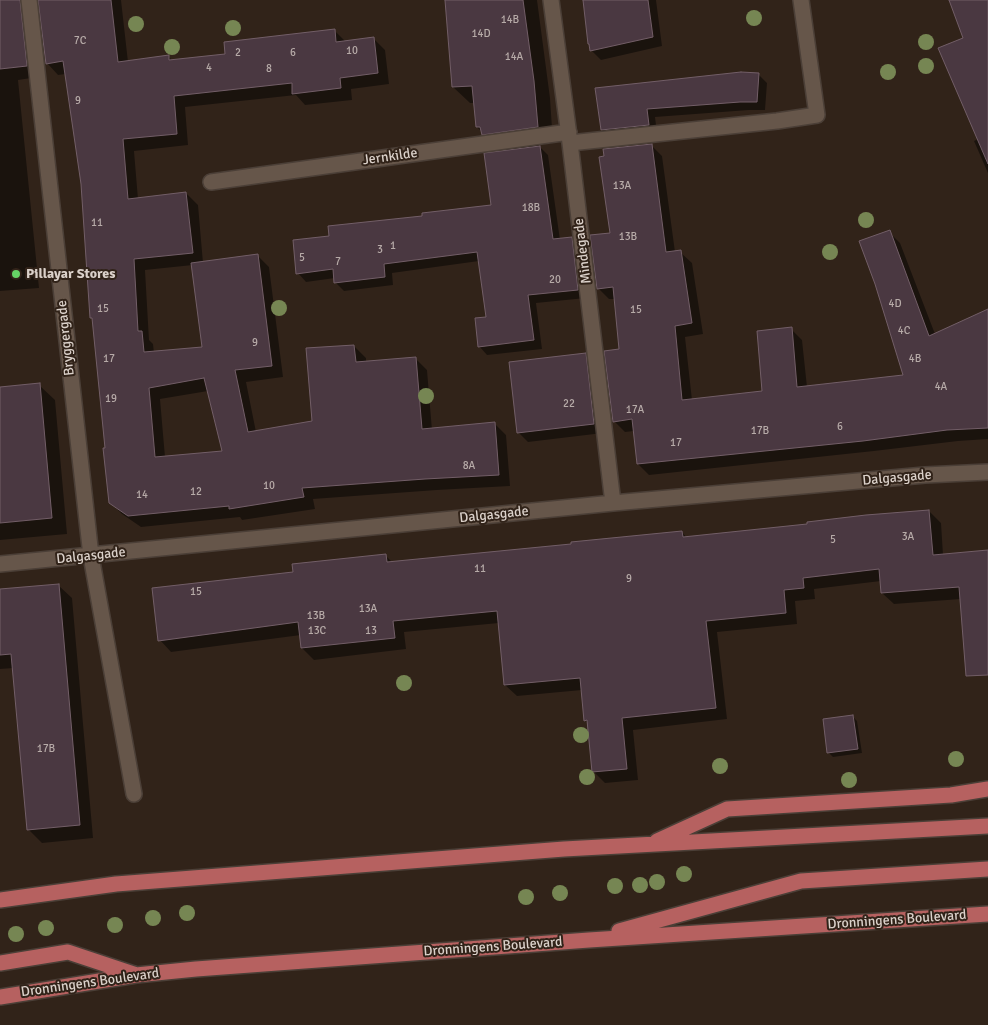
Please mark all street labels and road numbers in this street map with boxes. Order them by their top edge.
street label: Jernkilde [361,145,419,169]
street label: Mindegade [571,217,595,285]
street label: Bryggergade [54,299,78,377]
street label: Dalgasgade [862,467,932,489]
street label: Dalgasgade [459,503,529,527]
street label: Dalgasgade [56,544,126,568]
street label: Dronningens Boulevard [827,907,967,933]
street label: Dronningens Boulevard [423,934,563,960]
street label: Dronningens Boulevard [20,965,160,1001]

